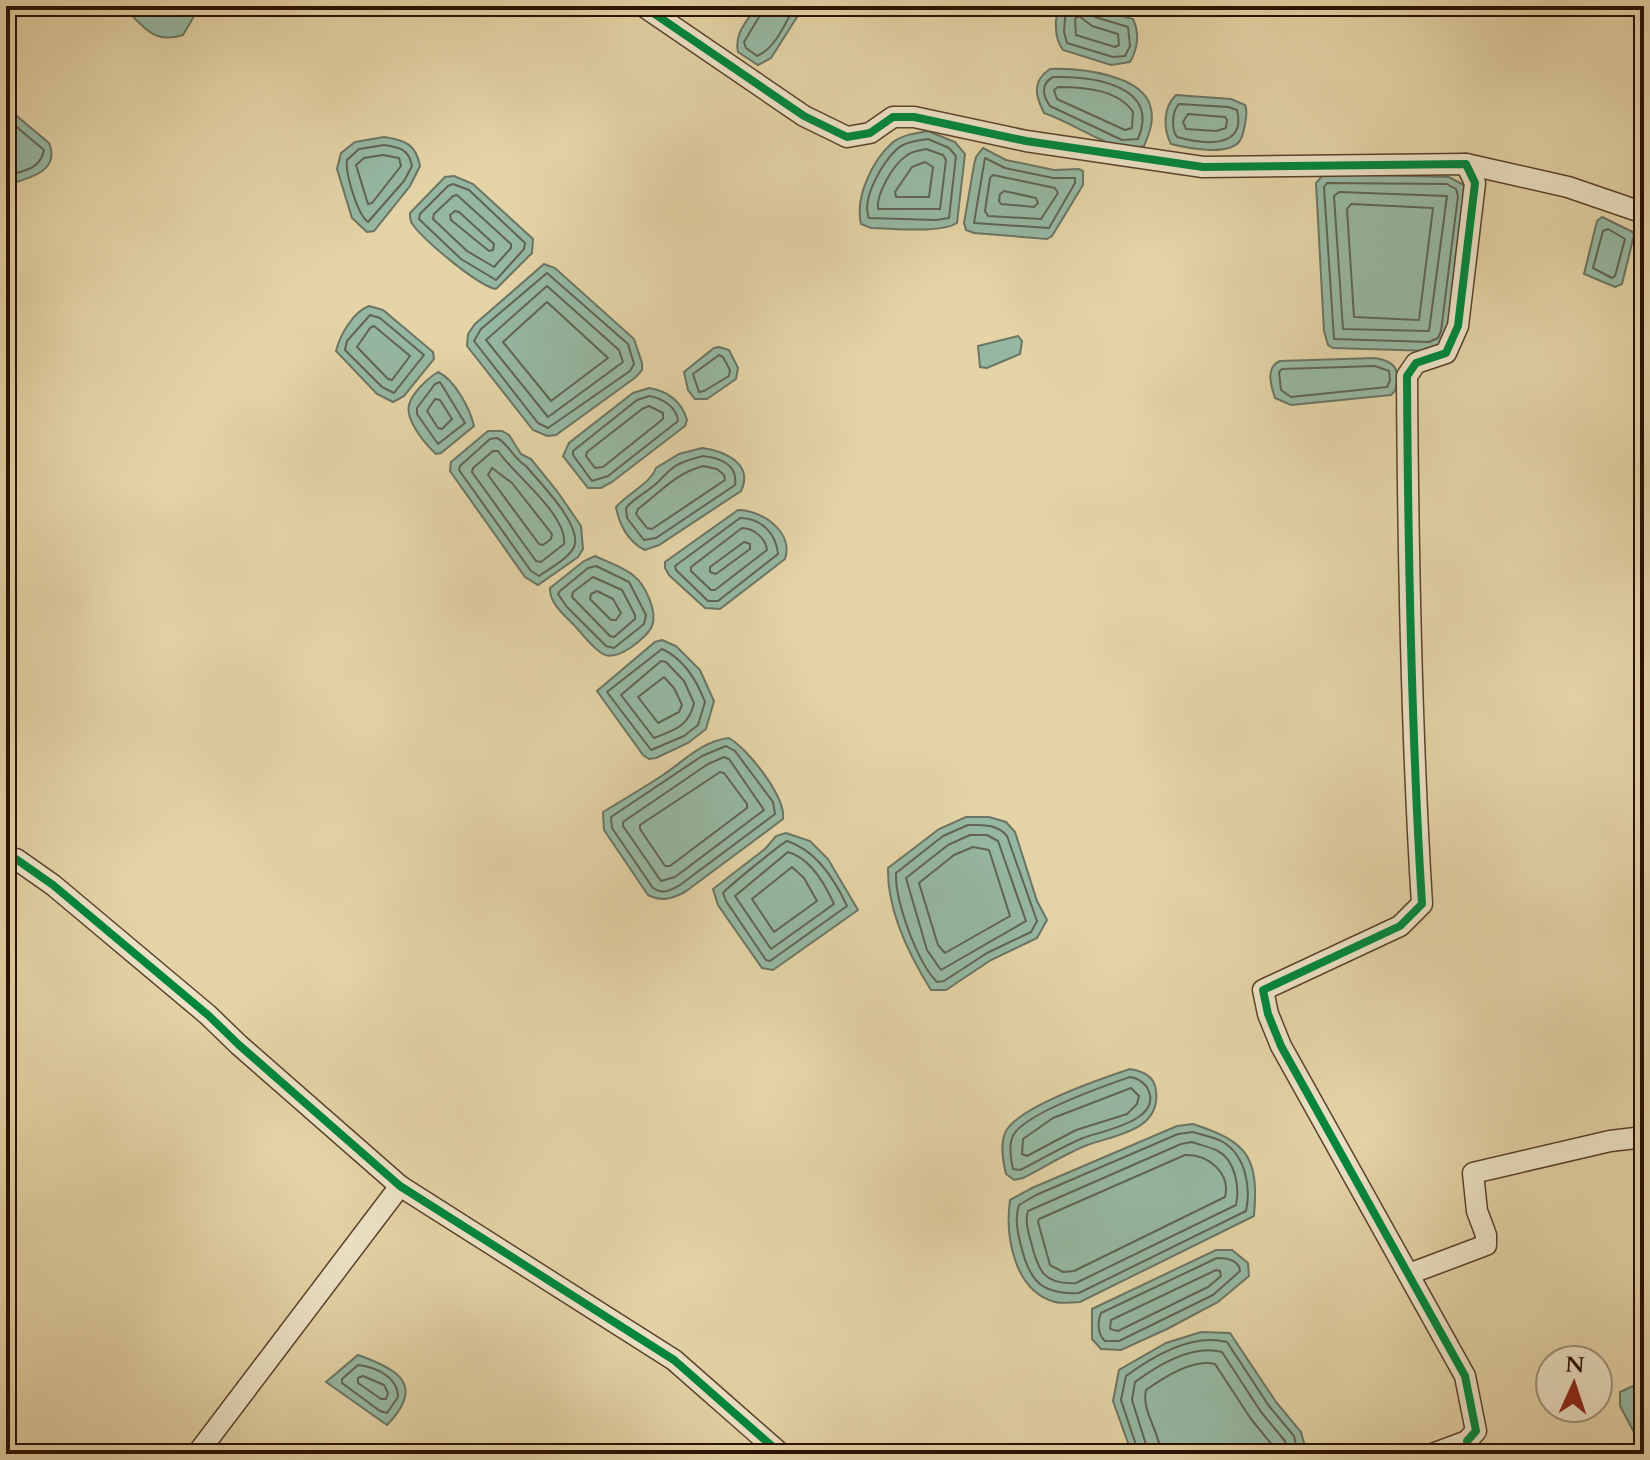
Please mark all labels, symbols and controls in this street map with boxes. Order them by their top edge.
north arrow [1534,1344,1614,1424]
text: N [1565,1350,1585,1381]

